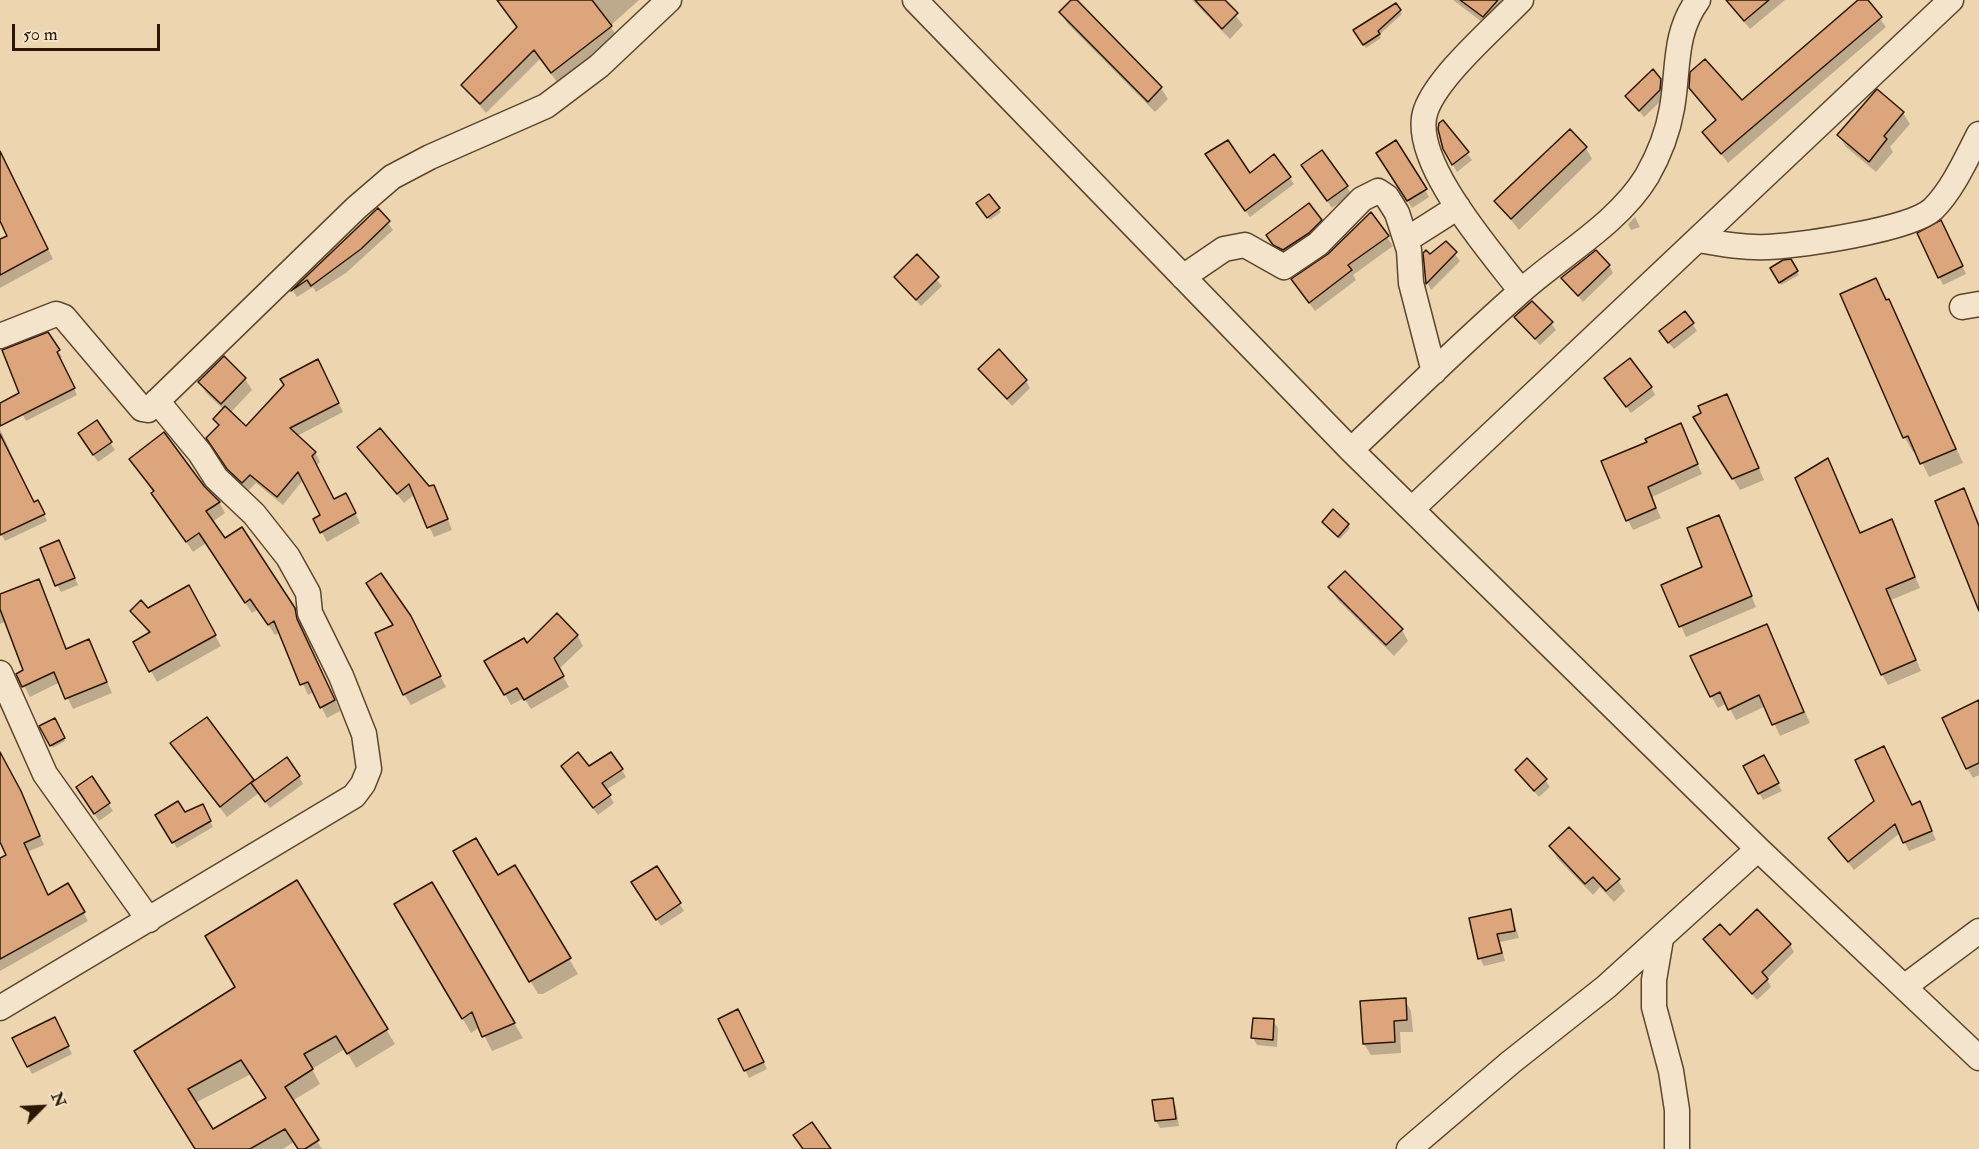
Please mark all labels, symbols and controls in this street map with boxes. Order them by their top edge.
scale bar [15,12,164,50]
text: 50 m [23,23,58,46]
north arrow [12,1077,72,1137]
text: N [46,1089,70,1110]

